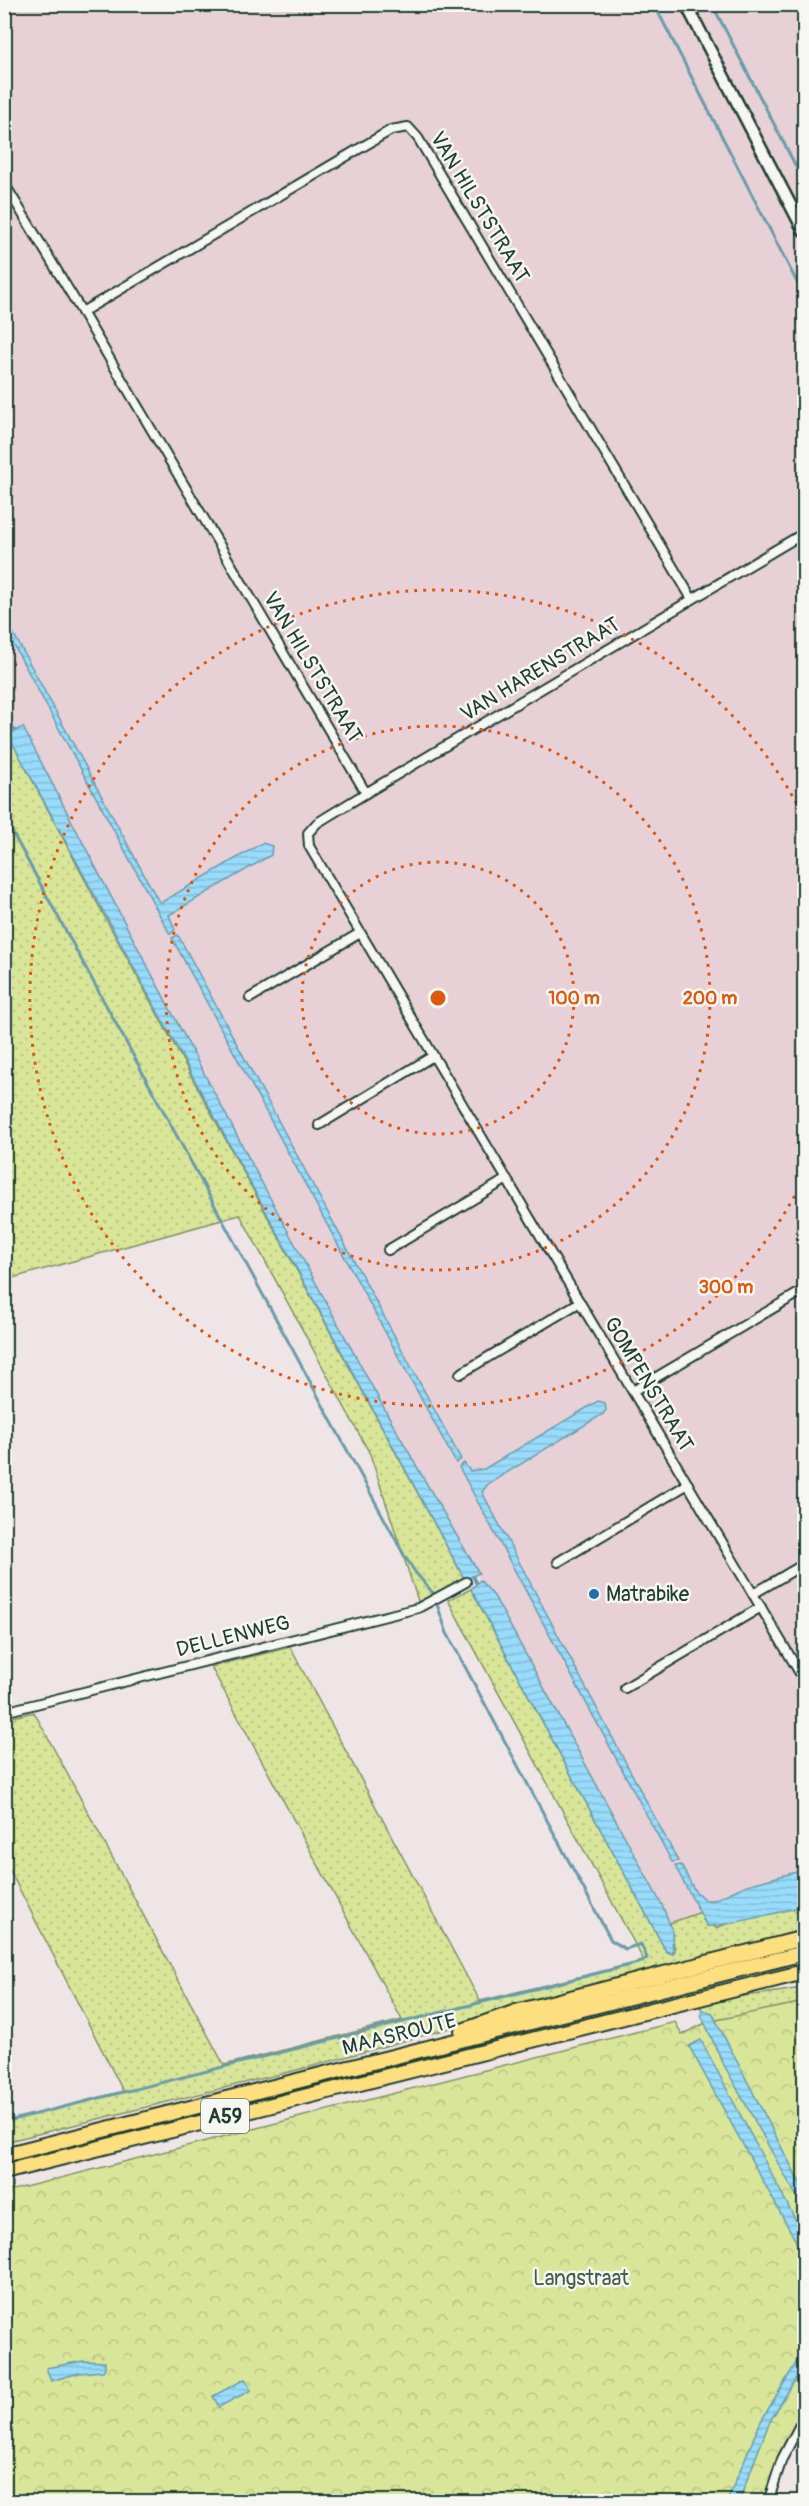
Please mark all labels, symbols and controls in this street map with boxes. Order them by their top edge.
street label: VAN HILSTSTRAAT [424,127,536,288]
street label: VAN HILSTSTRAAT [257,587,369,748]
street label: VAN HARENSTRAAT [456,611,625,728]
text: 100 m [548,987,600,1010]
text: 200 m [683,987,737,1010]
centre of rings [428,988,448,1008]
text: 300 m [699,1276,753,1299]
street label: GOMPENSTRAAT [598,1312,700,1457]
place label: Matrabike [606,1581,690,1608]
marker: Matrabike [587,1587,601,1601]
street label: DELLENWEG [174,1609,293,1664]
street label: MAASROUTE [339,2007,459,2062]
road number: A59 [201,2099,249,2133]
park label: Langstraat [533,2265,630,2292]

